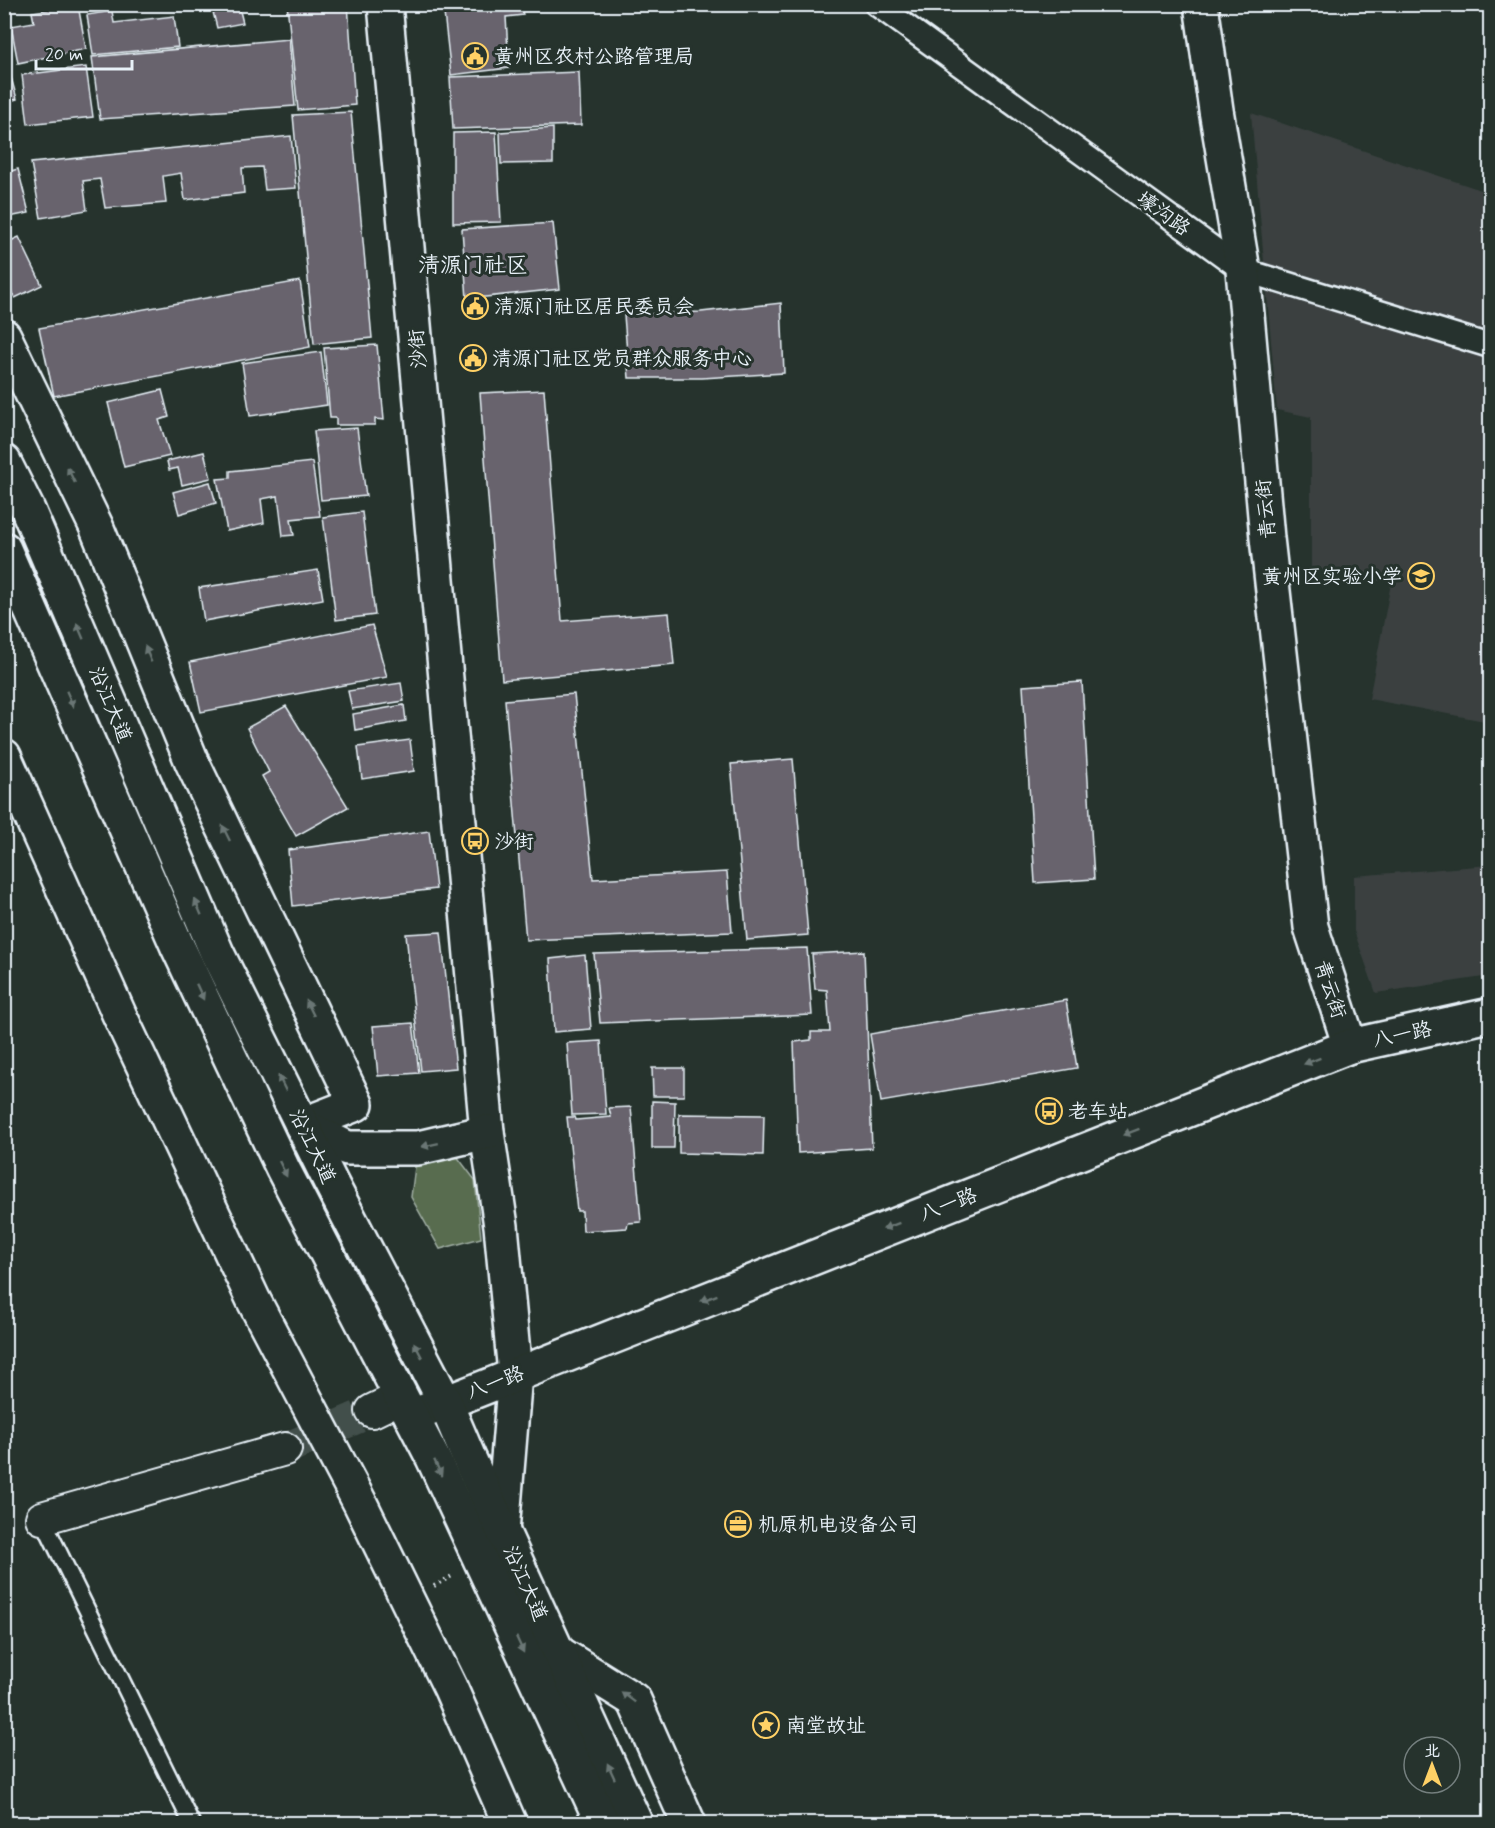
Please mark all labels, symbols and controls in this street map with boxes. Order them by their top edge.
scale bar [36,33,132,71]
public building icon: 黄州区农村公路管理局 [460,41,490,71]
text: 20 m [45,43,83,67]
place label: 黄州区农村公路管理局 [494,44,694,71]
street label: 壕沟路 [1131,186,1196,243]
district label: 清源门社区 [418,252,528,280]
public building icon: 清源门社区居民委员会 [460,291,490,321]
place label: 清源门社区居民委员会 [494,294,694,321]
street label: 沙街 [403,328,434,370]
public building icon: 清源门社区党员群众服务中心 [458,343,488,373]
place label: 清源门社区党员群众服务中心 [492,346,752,373]
one-way arrow [67,466,76,483]
street label: 青云街 [1250,478,1283,540]
school or university icon: 黄州区实验小学 [1406,561,1436,591]
place label: 黄州区实验小学 [1262,564,1402,591]
one-way arrow [75,622,85,640]
one-way arrow [143,644,153,662]
street label: 沿江大道 [82,662,138,747]
one-way arrow [65,690,75,708]
one-way arrow [221,824,230,841]
bus stop icon: 沙街 [460,826,490,856]
place label: 沙街 [494,829,534,856]
one-way arrow [193,898,203,916]
street label: 青云街 [1307,957,1352,1022]
one-way arrow [195,984,204,1001]
one-way arrow [305,1000,314,1017]
street label: 八一路 [1370,1016,1435,1055]
one-way arrow [1303,1056,1321,1066]
one-way arrow [277,1075,286,1092]
bus stop icon: 老车站 [1034,1096,1064,1126]
place label: 老车站 [1068,1099,1128,1126]
street label: 沿江大道 [282,1105,341,1189]
one-way arrow [1122,1128,1140,1137]
one-way arrow [421,1141,440,1150]
one-way arrow [279,1160,288,1177]
street label: 八一路 [916,1182,982,1229]
one-way arrow [881,1222,899,1232]
one-way arrow [700,1294,718,1303]
one-way arrow [413,1342,423,1359]
street label: 八一路 [463,1360,529,1407]
one-way arrow [433,1460,443,1478]
office icon: 机原机电设备公司 [723,1509,753,1539]
place label: 机原机电设备公司 [758,1512,918,1539]
street label: 沿江大道 [496,1542,553,1626]
one-way arrow [516,1636,525,1653]
one-way arrow [620,1691,636,1703]
place icon: 南堂故址 [751,1710,781,1740]
place label: 南堂故址 [786,1713,866,1740]
north arrow [1402,1735,1462,1795]
text: 北 [1424,1741,1440,1762]
one-way arrow [607,1762,616,1779]

